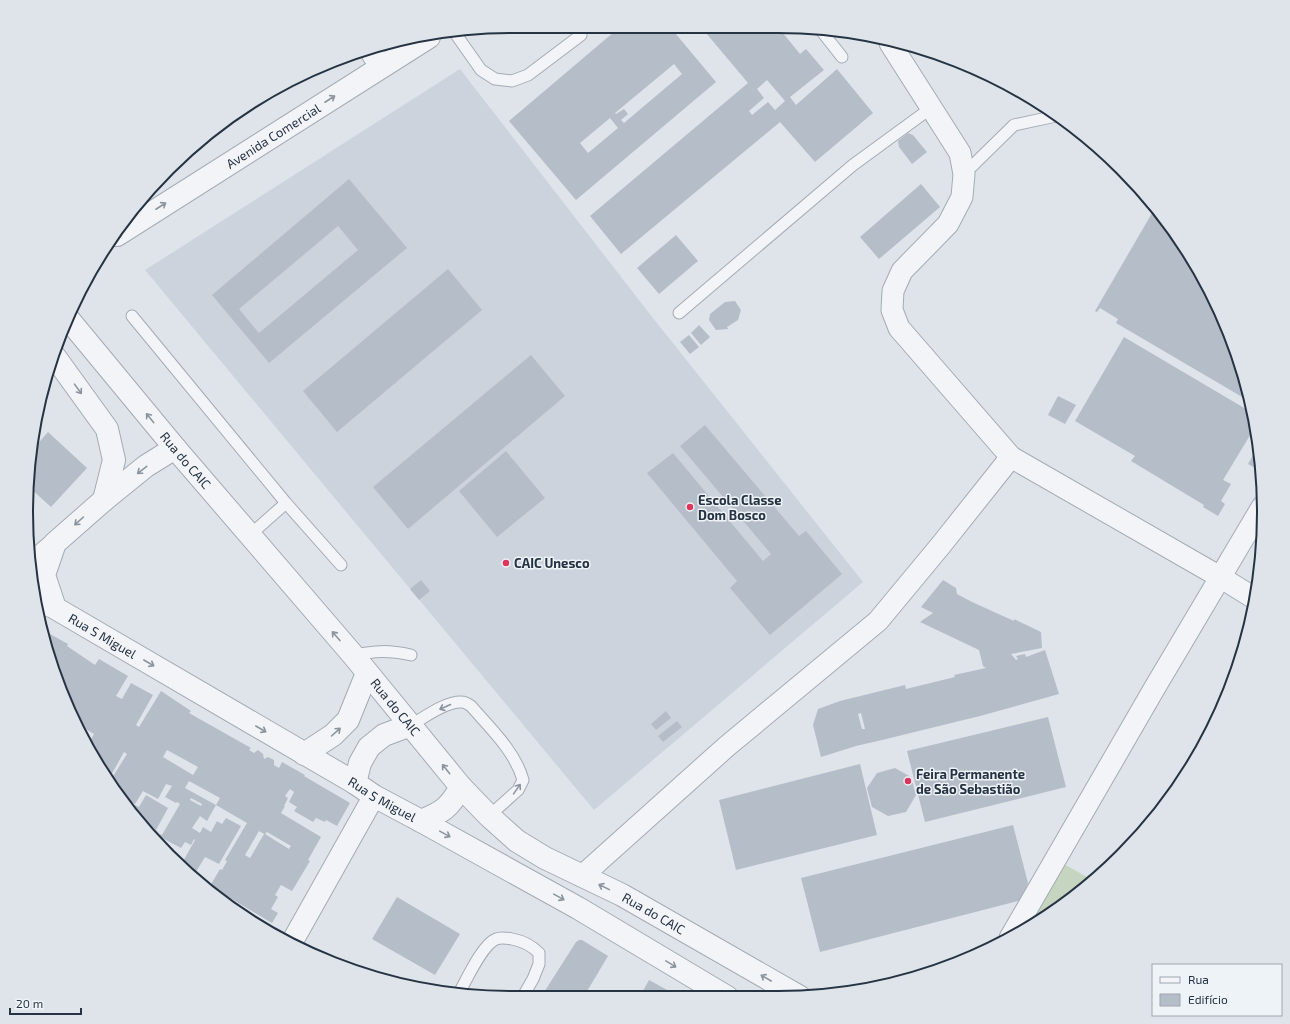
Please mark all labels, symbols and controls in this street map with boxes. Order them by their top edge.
one-way arrow [324,95,335,103]
street label: Avenida Comercial [223,100,324,172]
one-way arrow [156,202,167,211]
one-way arrow [73,383,82,394]
one-way arrow [145,413,154,424]
street label: Rua do CAIC [157,429,214,492]
one-way arrow [136,465,147,474]
place label: Escola Classe Dom Bosco [698,492,782,523]
marker: Escola Classe Dom Bosco [685,502,695,512]
one-way arrow [74,517,85,526]
place label: CAIC Unesco [514,555,590,571]
marker: CAIC Unesco [501,558,511,568]
street label: Rua S Miguel [66,610,139,662]
one-way arrow [332,631,341,641]
one-way arrow [143,660,155,668]
street label: Rua do CAIC [367,675,424,739]
one-way arrow [439,703,451,711]
one-way arrow [255,725,267,733]
one-way arrow [331,727,341,736]
one-way arrow [441,763,450,774]
place label: Feira Permanente de São Sebastião [916,766,1025,797]
street label: Rua S Miguel [346,773,419,825]
marker: Feira Permanente de São Sebastião [903,776,913,786]
one-way arrow [513,783,521,794]
one-way arrow [439,831,451,839]
one-way arrow [598,882,610,890]
street label: Rua do CAIC [620,889,688,937]
one-way arrow [553,894,565,902]
one-way arrow [665,960,677,968]
legend [1152,964,1282,1016]
text: Rua [1188,972,1209,986]
one-way arrow [760,973,772,981]
scale bar [10,990,81,1016]
text: Edifício [1188,992,1228,1006]
text: 20 m [16,996,43,1010]

